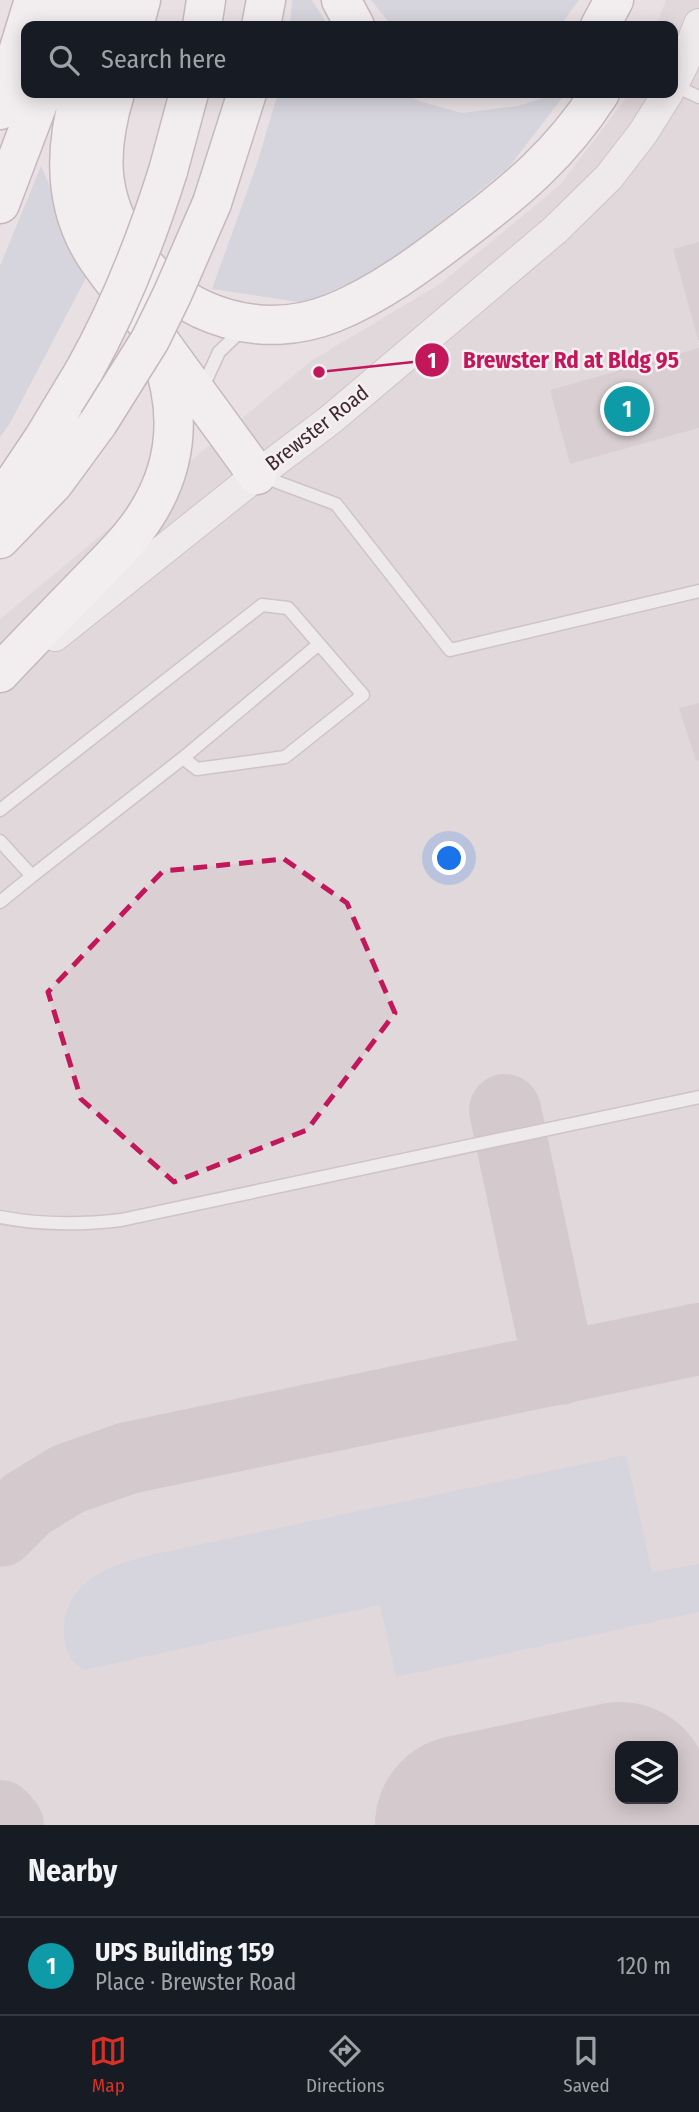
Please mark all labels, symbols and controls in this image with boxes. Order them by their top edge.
search box [21,21,678,98]
icon: search [45,41,83,79]
text: Search here [101,44,226,75]
callout: Brewster Rd at Bldg 95 [414,338,693,382]
text: Brewster Rd at Bldg 95 [463,346,679,374]
text: 1 [428,348,436,374]
street label: Brewster Road [260,380,374,476]
pin: 1 [604,383,650,435]
your location [432,841,466,875]
map controls [615,1741,678,1804]
button: layers [615,1741,678,1804]
text: Nearby [28,1853,117,1889]
text: UPS Building 159 [95,1937,274,1968]
text: 1 [46,1952,56,1980]
text: 120 m [617,1952,671,1980]
text: Place · Brewster Road [95,1968,296,1996]
tab: Map [89,2032,127,2097]
tab: Directions [306,2032,385,2097]
tab: Saved [563,2032,610,2097]

